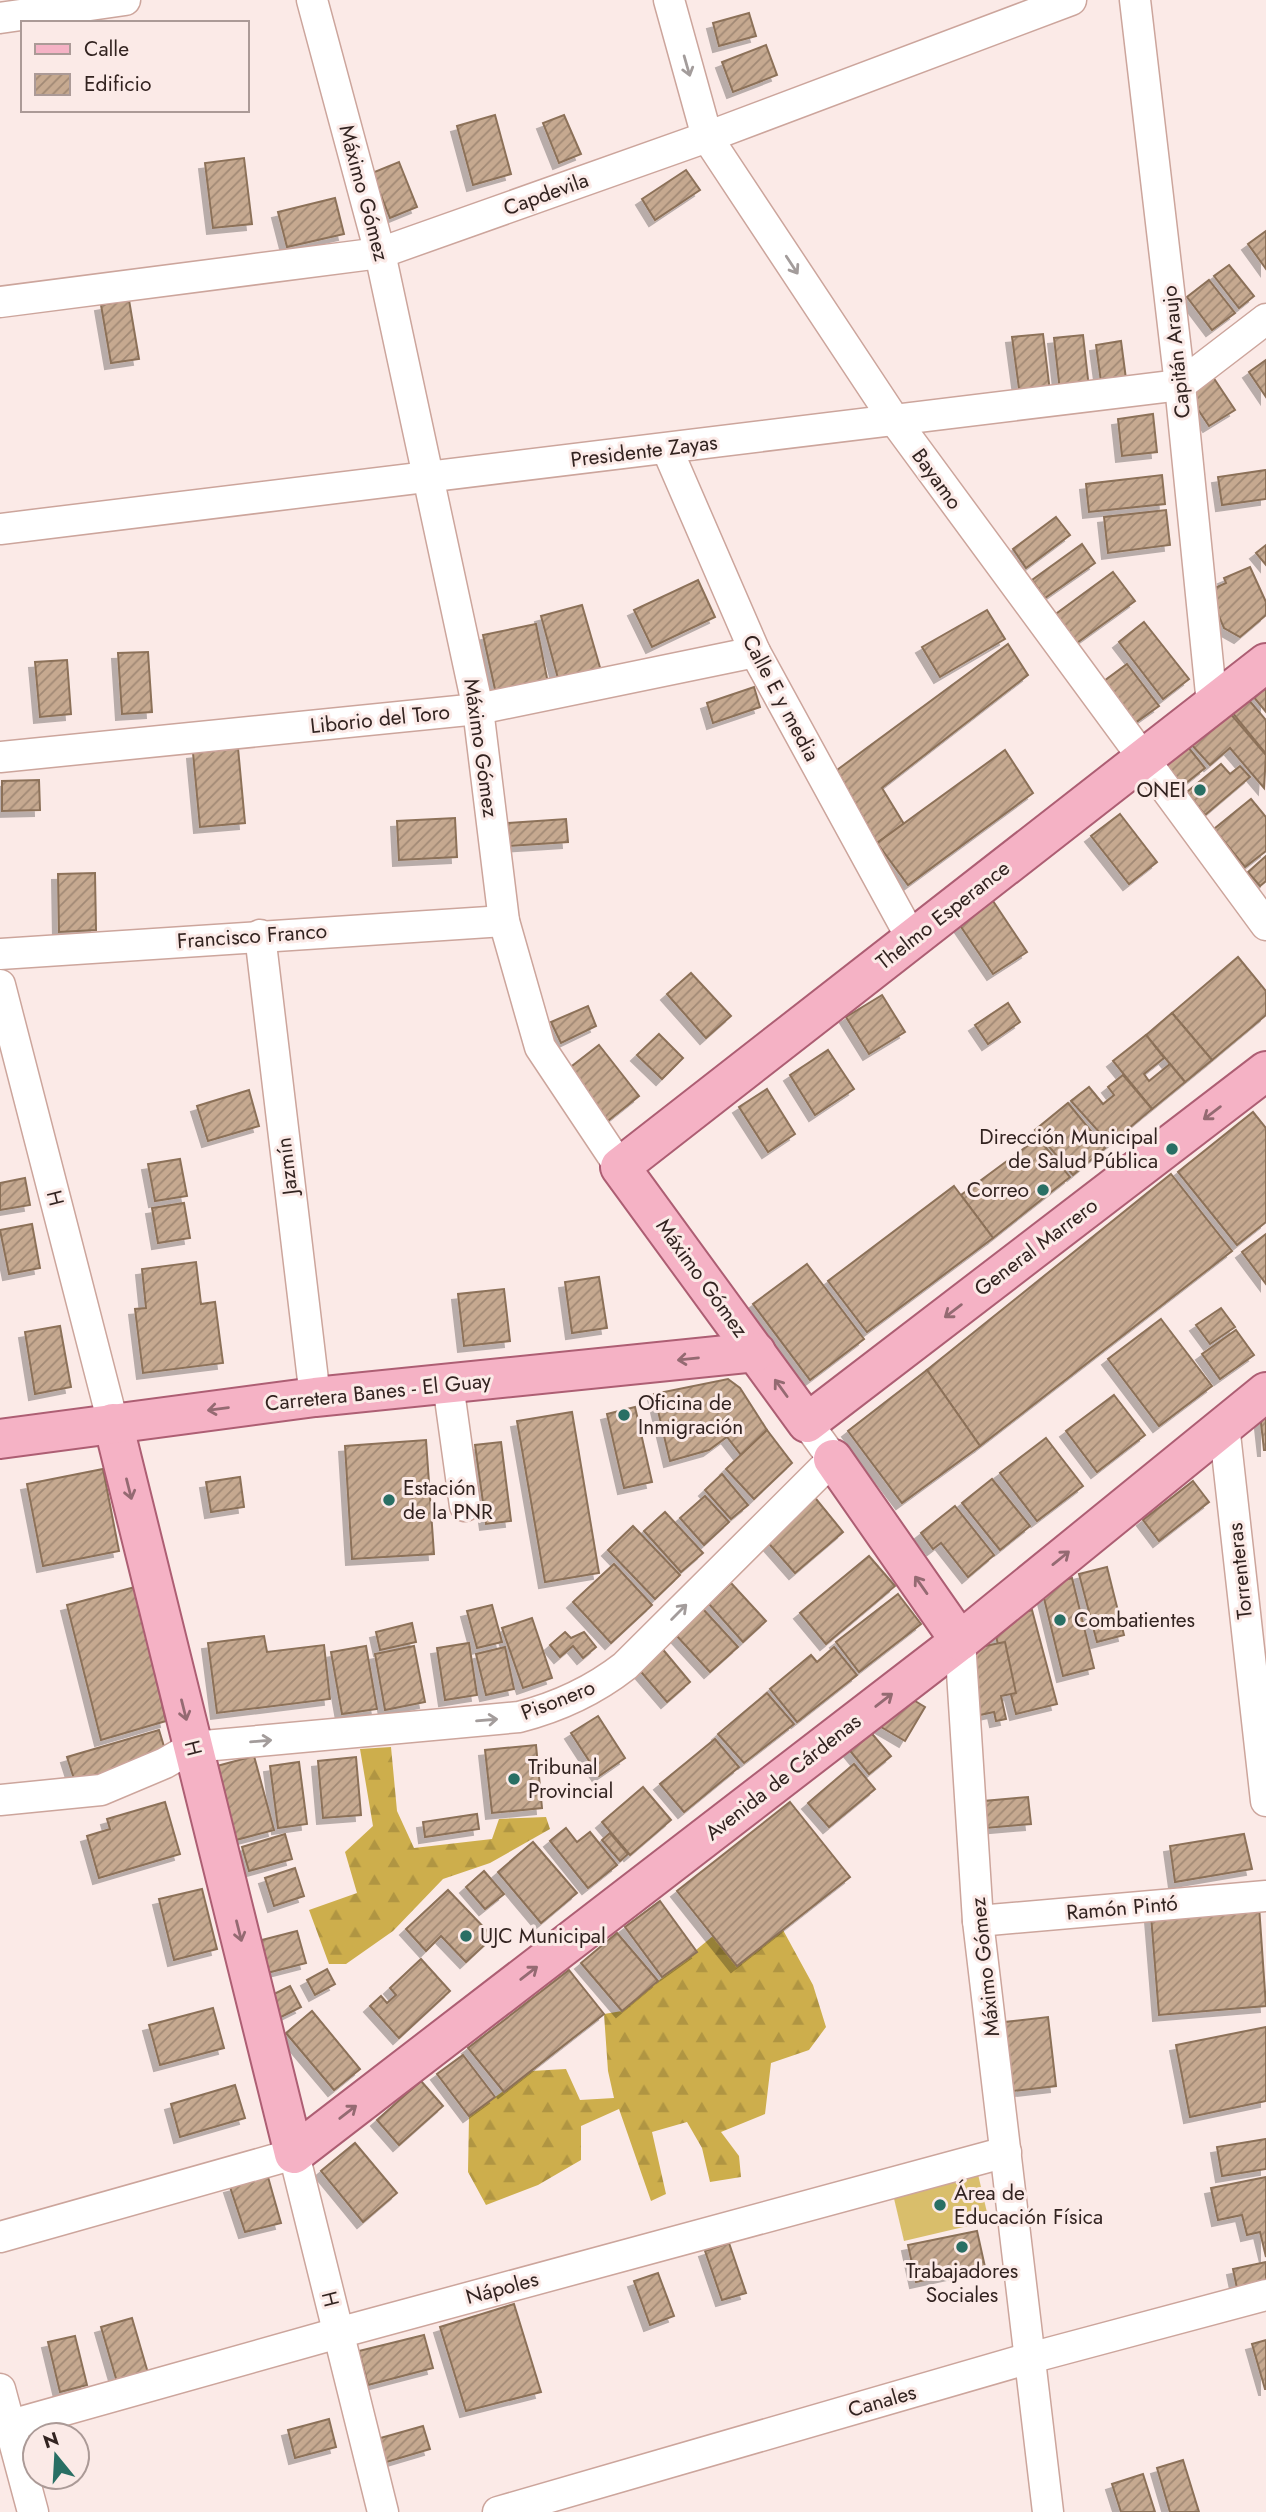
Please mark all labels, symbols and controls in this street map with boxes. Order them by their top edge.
legend [21,21,248,112]
text: Calle [84,34,129,64]
one-way arrow [682,55,695,77]
text: Edificio [84,69,151,99]
street label: Máximo Gómez [331,122,397,265]
street label: Capdevila [499,165,593,223]
one-way arrow [785,255,799,274]
street label: Capitán Araujo [1154,284,1198,420]
street label: Presidente Zayas [569,427,719,475]
street label: Bayamo [905,442,969,516]
street label: Calle E y media [735,629,827,767]
street label: Máximo Gómez [456,677,506,820]
street label: Liborio del Toro [309,697,451,741]
place label: ONEI [1136,775,1186,805]
marker: ONEI [1192,782,1208,798]
street label: Thelmo Esperance [870,853,1016,977]
street label: Francisco Franco [176,916,328,956]
one-way arrow [1203,1105,1222,1120]
place label: Dirección Municipal de Salud Pública [979,1122,1158,1176]
street label: Jazmín [269,1136,306,1199]
marker: Dirección Municipal de Salud Pública [1164,1141,1180,1157]
place label: Correo [967,1175,1029,1205]
marker: Correo [1035,1182,1051,1198]
street label: H [39,1187,71,1209]
street label: General Marrero [968,1191,1104,1303]
street label: Máximo Gómez [649,1213,755,1344]
one-way arrow [945,1303,963,1318]
one-way arrow [677,1353,700,1366]
street label: Carretera Banes - El Guay [263,1365,493,1419]
one-way arrow [774,1379,789,1398]
place label: Oficina de Inmigración [638,1388,743,1442]
one-way arrow [207,1403,230,1416]
marker: Oficina de Inmigración [616,1407,632,1423]
place label: Estación de la PNR [403,1473,493,1527]
one-way arrow [123,1477,136,1500]
marker: Estación de la PNR [381,1492,397,1508]
street label: Torrenteras [1220,1521,1260,1621]
one-way arrow [1052,1550,1070,1566]
one-way arrow [914,1576,928,1595]
one-way arrow [671,1603,688,1620]
place label: Combatientes [1074,1605,1195,1635]
marker: Combatientes [1052,1612,1068,1628]
street label: Pisonero [517,1672,599,1728]
one-way arrow [874,1693,892,1708]
one-way arrow [178,1698,191,1721]
street label: Avenida de Cárdenas [699,1706,867,1848]
one-way arrow [476,1713,498,1726]
one-way arrow [249,1734,272,1747]
street label: H [177,1737,209,1759]
place label: Tribunal Provincial [528,1752,613,1806]
marker: Tribunal Provincial [506,1771,522,1787]
street label: Ramón Pintó [1065,1888,1179,1928]
street label: Máximo Gómez [963,1896,1007,2038]
one-way arrow [233,1919,246,1941]
place label: UJC Municipal [480,1921,606,1951]
marker: UJC Municipal [458,1928,474,1944]
one-way arrow [519,1966,537,1981]
one-way arrow [339,2105,357,2120]
place label: Área de Educación Física [954,2178,1103,2232]
marker: Área de Educación Física [932,2197,948,2213]
marker: Trabajadores Sociales [954,2239,970,2255]
place label: Trabajadores Sociales [906,2256,1018,2310]
street label: Nápoles [462,2264,542,2312]
street label: H [314,2288,346,2310]
street label: Canales [844,2377,920,2425]
north arrow [21,2421,91,2491]
text: N [40,2425,62,2455]

